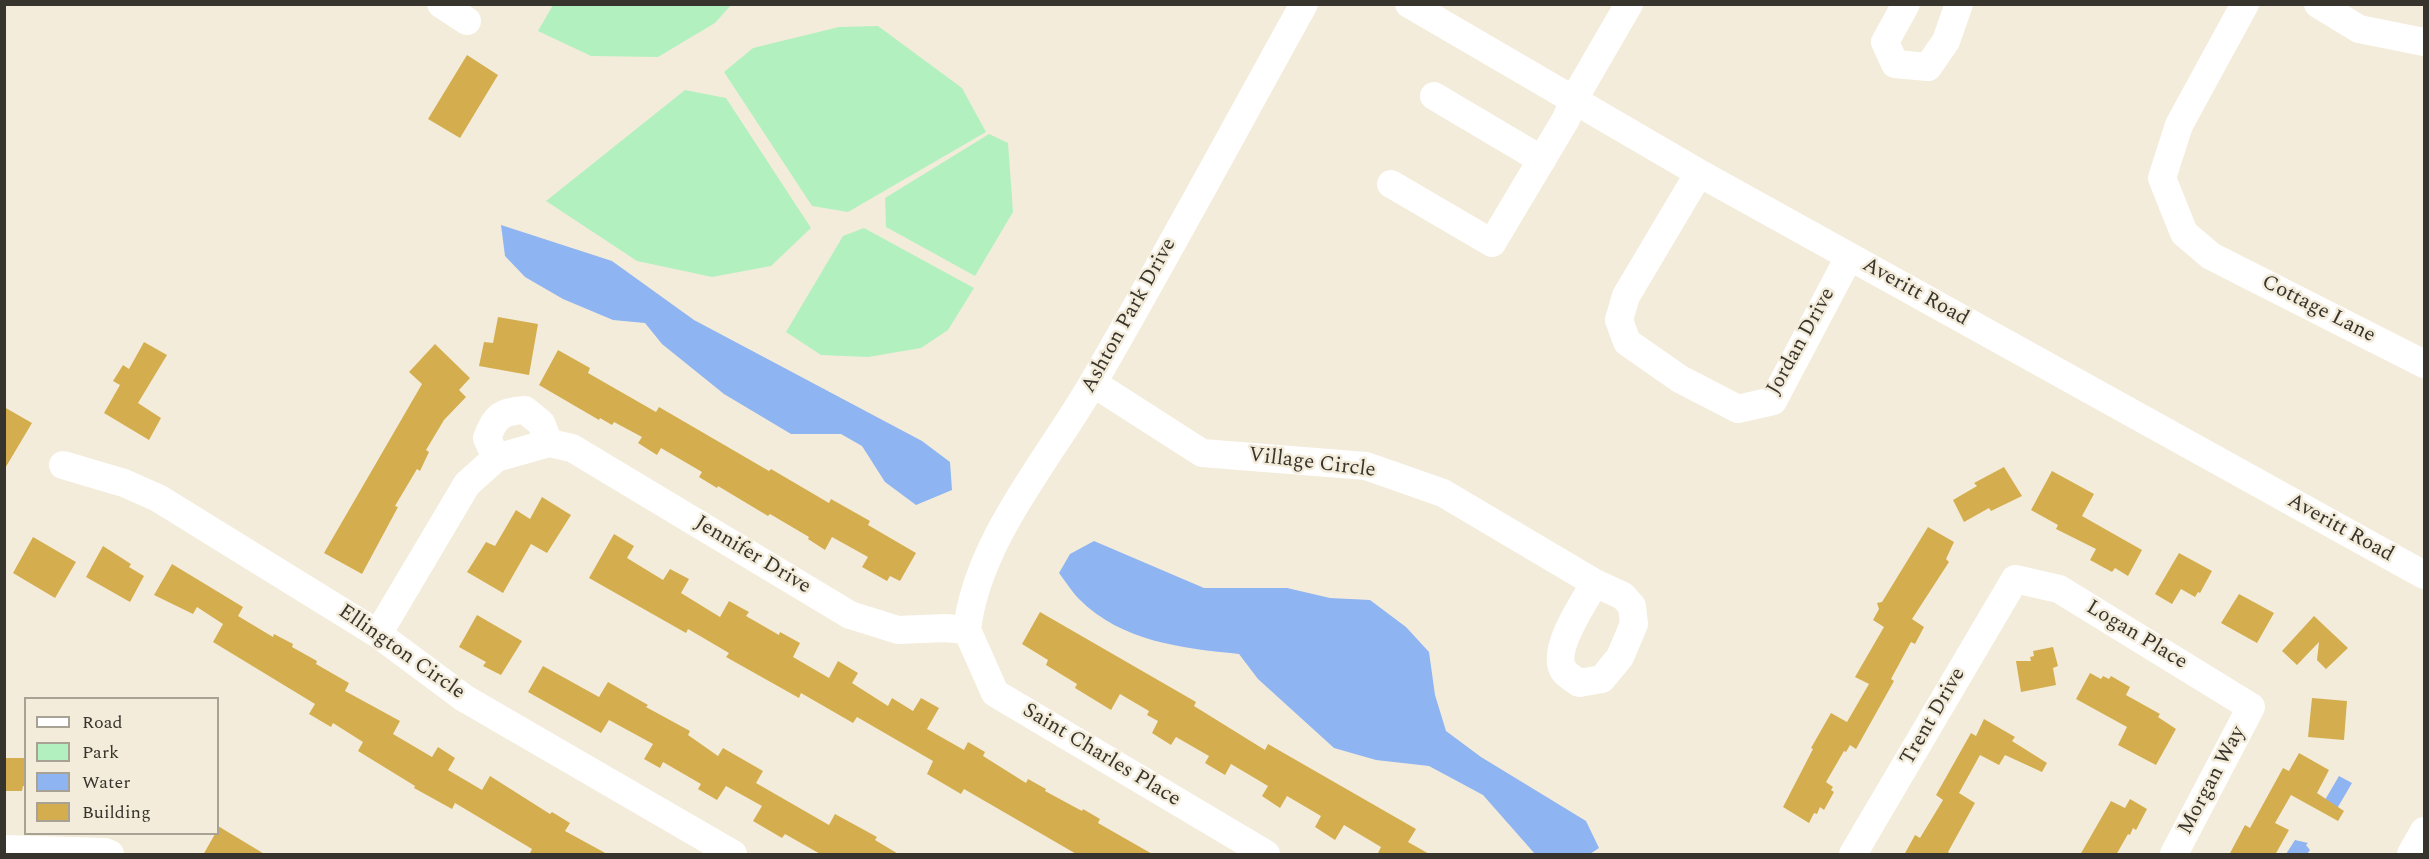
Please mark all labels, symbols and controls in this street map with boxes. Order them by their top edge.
street label: Ashton Park Drive [1077,234,1183,398]
street label: Averitt Road [1858,253,1972,333]
street label: Cottage Lane [2257,271,2379,349]
street label: Jordan Drive [1762,284,1842,400]
street label: Village Circle [1247,444,1377,484]
street label: Averitt Road [2283,489,2397,569]
street label: Jennifer Drive [689,511,815,601]
street label: Logan Place [2081,596,2191,676]
street label: Ellington Circle [333,600,469,706]
street label: Trent Drive [1896,664,1972,770]
legend [24,697,219,835]
street label: Saint Charles Place [1017,699,1185,813]
text: Road [82,709,123,736]
street label: Morgan Way [2174,722,2252,840]
text: Park [82,739,119,766]
text: Water [82,769,130,796]
text: Building [82,799,151,826]

